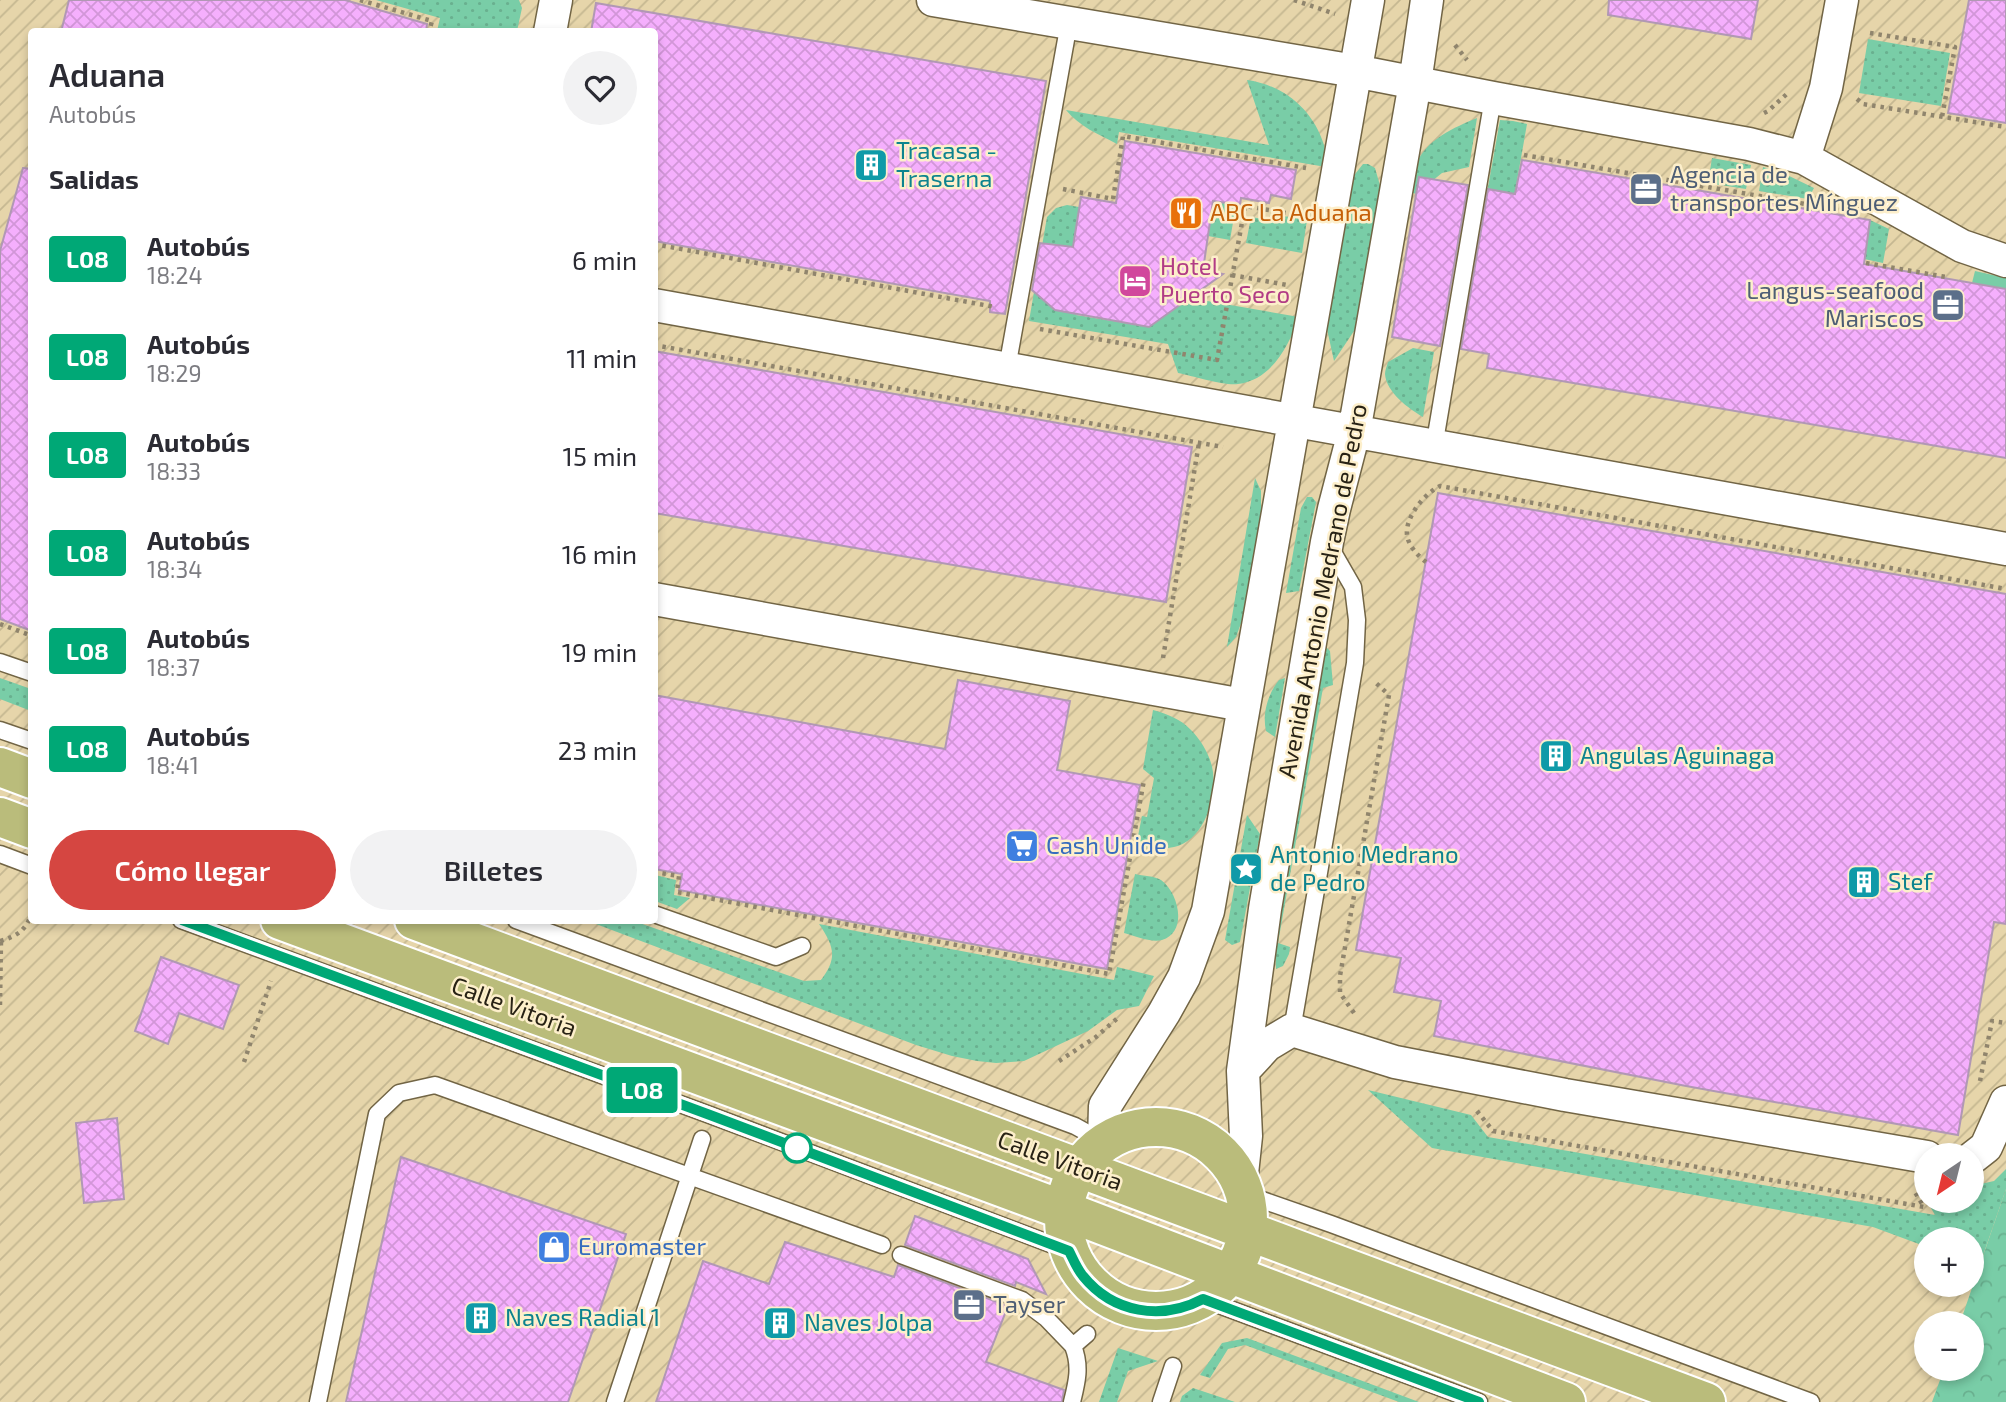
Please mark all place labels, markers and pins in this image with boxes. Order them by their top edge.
place label: Tracasa - Traserna [896,135,997,192]
building icon: Tracasa - Traserna [852,146,890,184]
place label: Agencia de transportes Mínguez [1670,159,1898,216]
office icon: Agencia de transportes Mínguez [1627,170,1665,208]
restaurant icon: ABC La Aduana [1167,194,1205,232]
place label: ABC La Aduana [1210,197,1372,226]
place label: Hotel Puerto Seco [1160,251,1290,308]
hotel icon: Hotel Puerto Seco [1116,262,1154,300]
place label: Langus-seafood Mariscos [1746,275,1924,332]
office icon: Langus-seafood Mariscos [1929,286,1967,324]
building icon: Angulas Aguinaga [1537,737,1575,775]
place label: Angulas Aguinaga [1580,740,1775,769]
supermarket icon: Cash Unide [1003,827,1041,865]
place label: Cash Unide [1046,830,1167,859]
place label: Antonio Medrano de Pedro [1270,839,1459,896]
place icon: Antonio Medrano de Pedro [1227,850,1265,888]
building icon: Stef [1845,863,1883,901]
place label: Stef [1888,866,1933,895]
unlabelled marker [782,1133,812,1163]
shop icon: Euromaster [535,1228,573,1266]
place label: Euromaster [578,1231,706,1260]
office icon: Tayser [950,1286,988,1324]
place label: Tayser [993,1289,1066,1318]
building icon: Naves Radial 1 [462,1299,500,1337]
place label: Naves Radial 1 [505,1302,660,1331]
building icon: Naves Jolpa [761,1304,799,1342]
place label: Naves Jolpa [804,1307,933,1336]

